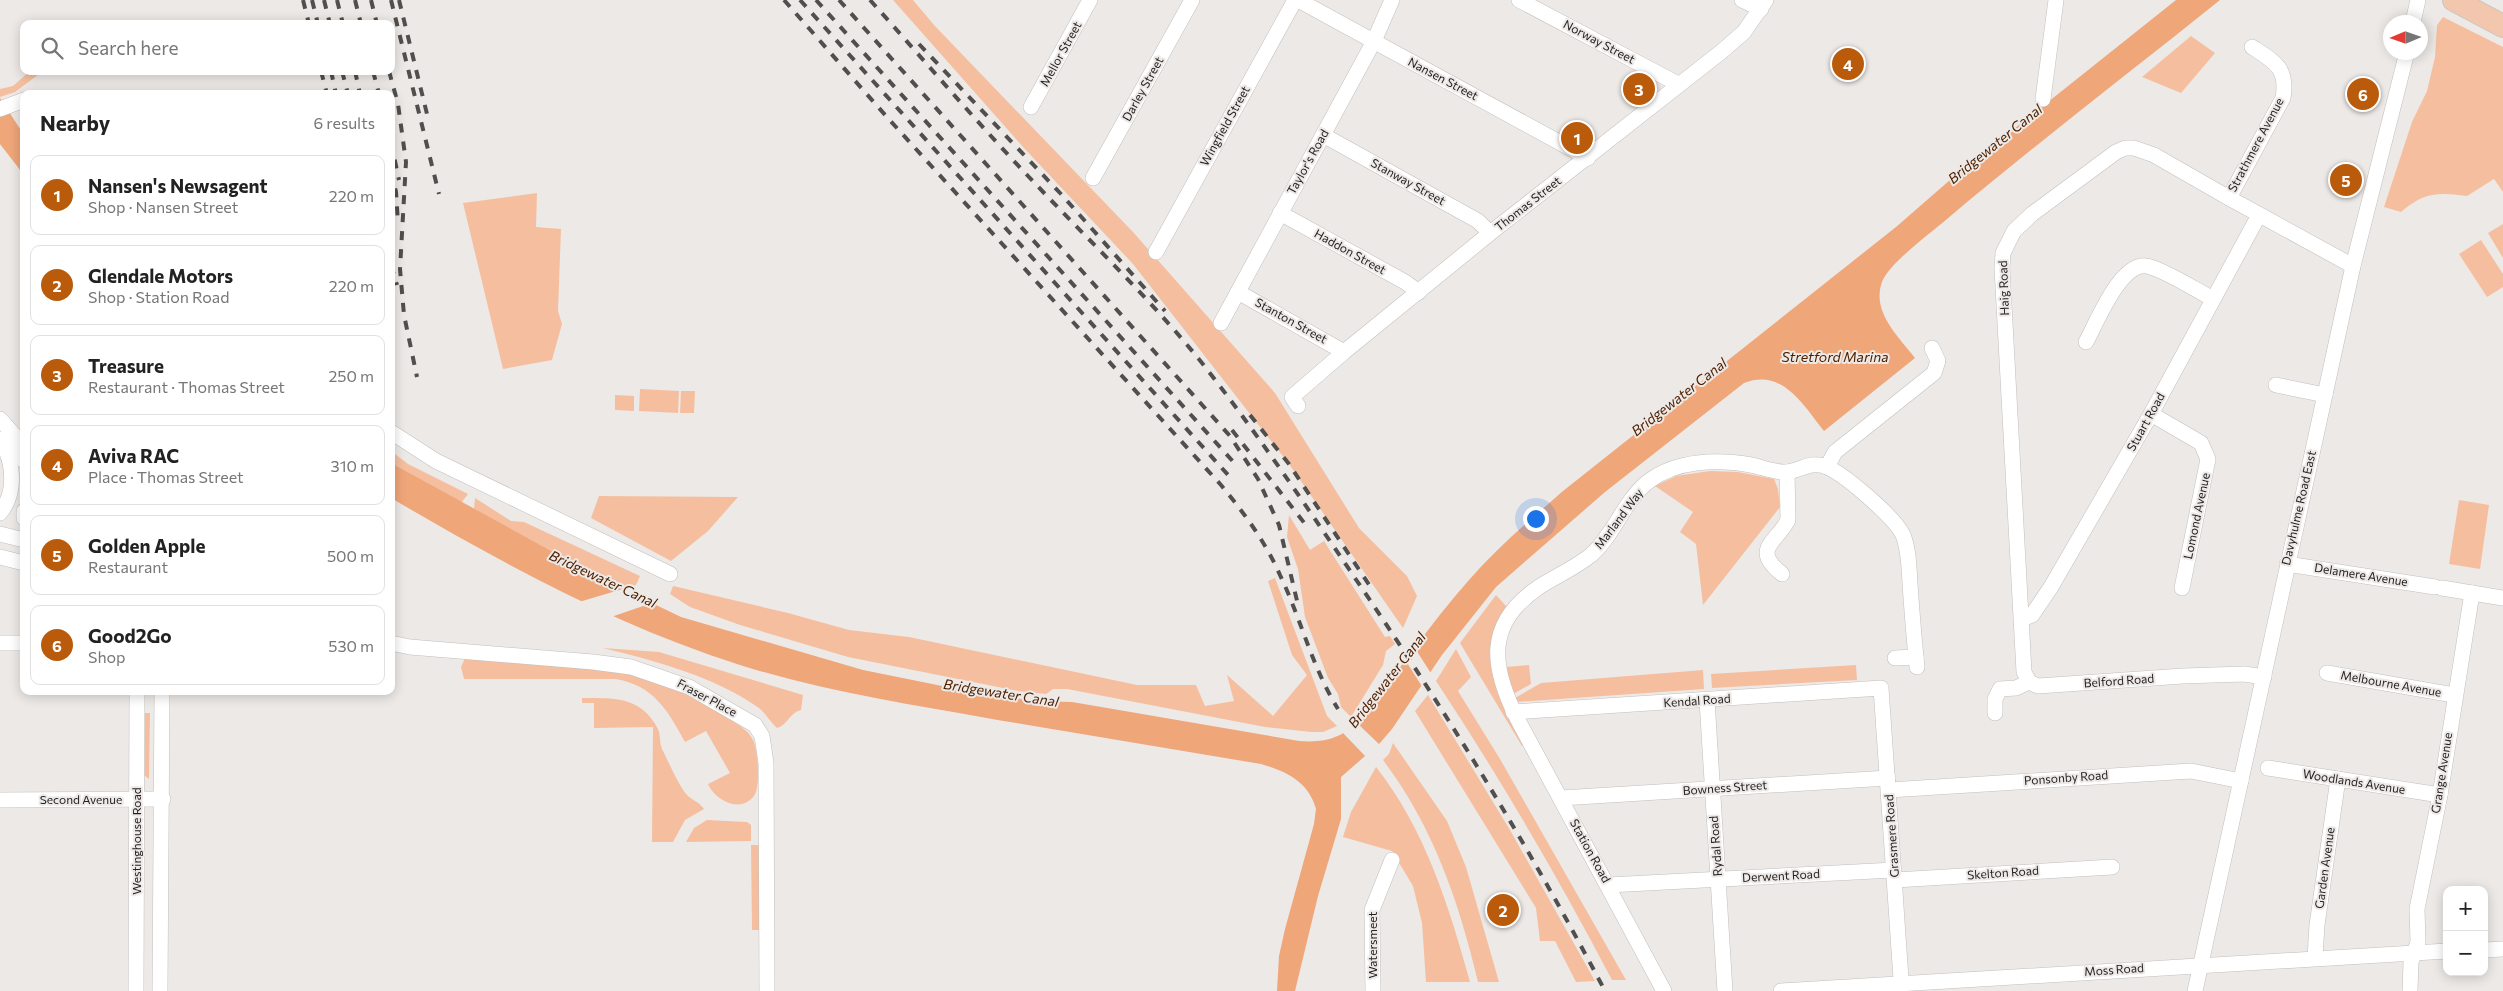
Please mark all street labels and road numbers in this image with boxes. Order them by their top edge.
street label: Norway Street [1561,16,1638,66]
street label: Mellor Street [1037,19,1084,88]
street label: Darley Street [1119,54,1166,123]
street label: Nansen Street [1406,54,1481,102]
street label: Wingfield Street [1196,83,1252,168]
street label: Strathmere Avenue [2224,95,2286,194]
street label: Taylor's Road [1283,126,1331,196]
street label: Stanway Street [1369,155,1448,207]
street label: Thomas Street [1491,173,1563,233]
street label: Haddon Street [1312,226,1389,277]
street label: Haig Road [1995,260,2011,316]
street label: Stanton Street [1253,295,1330,346]
street label: Stuart Road [2123,390,2167,453]
street label: Davyhulme Road East [2278,449,2318,566]
street label: Lomond Avenue [2180,471,2212,560]
street label: Marland Way [1591,486,1645,551]
street label: Delamere Avenue [2313,560,2409,588]
street label: Melbourne Avenue [2340,667,2443,699]
street label: Belford Road [2083,671,2155,689]
street label: Fraser Place [675,676,740,719]
street label: Kendal Road [1663,691,1731,709]
street label: Grange Avenue [2428,731,2454,814]
street label: Woodlands Avenue [2302,766,2406,796]
street label: Ponsonby Road [2023,767,2109,787]
street label: Bowness Street [1682,777,1768,797]
street label: Westinghouse Road [129,787,143,895]
street label: Second Avenue [40,792,122,806]
street label: Grasmere Road [1881,794,1901,878]
street label: Rydal Road [1706,815,1724,877]
street label: Station Road [1568,816,1614,885]
street label: Garden Avenue [2311,826,2337,909]
street label: Skelton Road [1967,863,2039,881]
street label: Derwent Road [1742,866,1820,884]
street label: Watersmeet [1365,911,1379,979]
street label: Moss Road [2084,960,2144,978]

